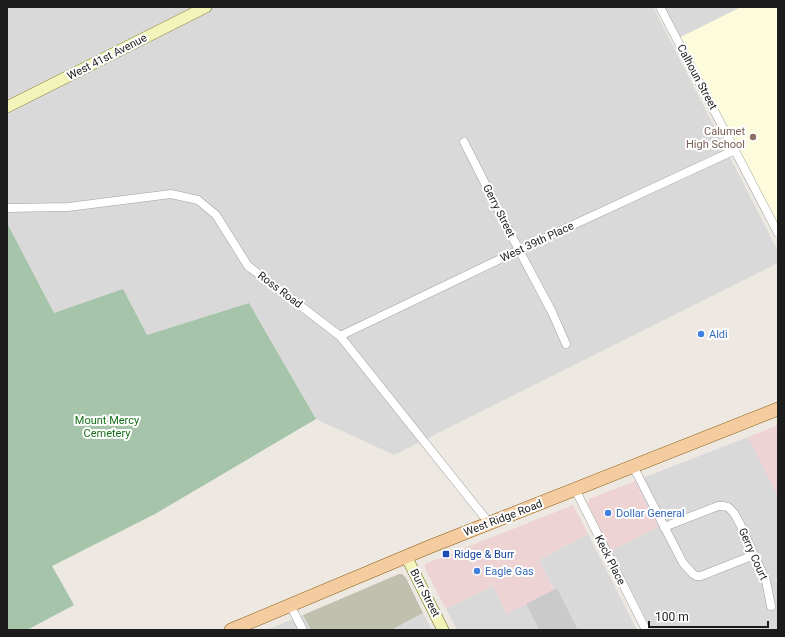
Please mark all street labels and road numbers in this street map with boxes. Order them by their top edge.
street label: West 41st Avenue [65,31,149,83]
street label: Calhoun Street [674,42,720,112]
street label: Gerry Street [480,182,518,240]
street label: West 39th Place [498,219,576,265]
street label: Ross Road [255,269,305,311]
street label: West Ridge Road [462,497,544,539]
street label: Gerry Court [736,526,770,583]
street label: Keck Place [592,533,628,587]
street label: Burr Street [407,567,443,620]

